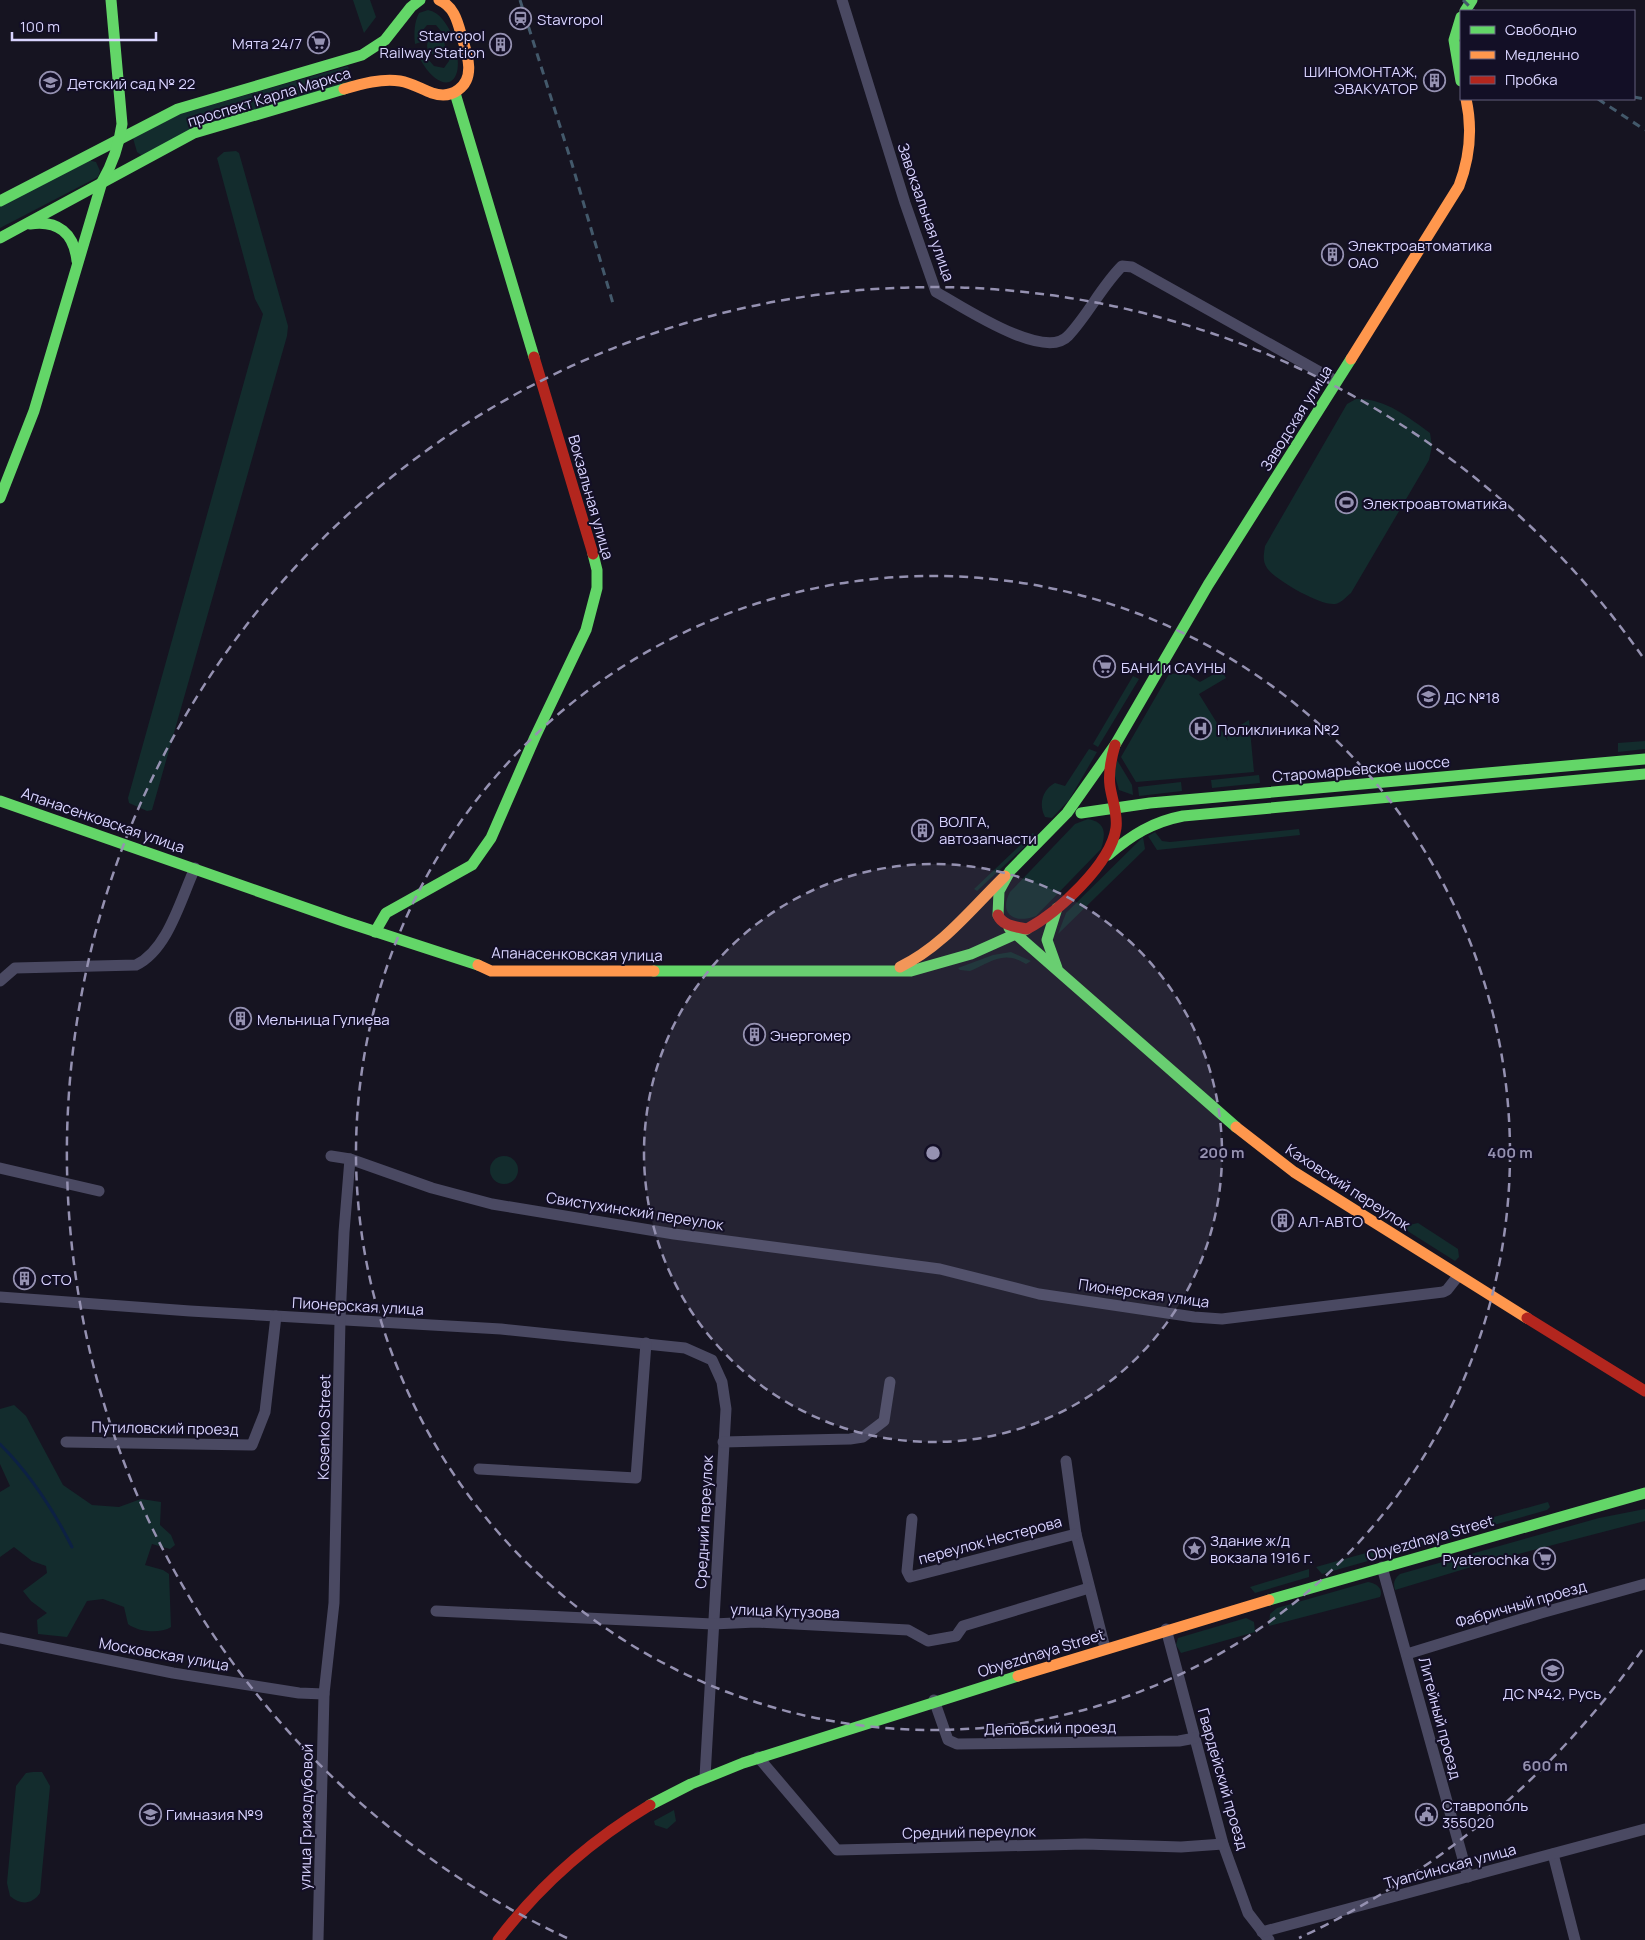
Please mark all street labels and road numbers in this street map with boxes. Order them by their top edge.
street label: проспект Карла Маркса [185,62,353,132]
street label: Завокзальная улица [892,140,960,284]
street label: Заводская улица [1255,361,1337,475]
street label: Вокзальная улица [563,432,619,562]
street label: Старомарьевское шоссе [1271,751,1451,787]
street label: Апанасенковская улица [19,782,187,858]
street label: Апанасенковская улица [491,942,663,966]
street label: Каховский переулок [1282,1139,1415,1236]
street label: Свистухинский переулок [545,1187,726,1235]
street label: Пионерская улица [1077,1273,1211,1313]
street label: Пионерская улица [292,1292,424,1320]
street label: Kosenko Street [313,1374,335,1480]
street label: Путиловский проезд [91,1416,239,1440]
street label: Средний переулок [690,1454,718,1589]
street label: Obyezdnaya Street [1364,1510,1496,1566]
street label: переулок Нестерова [916,1511,1064,1569]
street label: Фабричный проезд [1453,1575,1589,1633]
street label: улица Кутузова [730,1599,840,1623]
street label: Obyezdnaya Street [975,1624,1107,1682]
street label: Московская улица [97,1632,231,1676]
street label: Литейный проезд [1414,1655,1466,1781]
street label: Гвардейский проезд [1193,1706,1253,1852]
street label: Деповский проезд [984,1716,1116,1740]
street label: улица Гризодубовой [294,1744,318,1890]
street label: Средний переулок [902,1820,1037,1844]
street label: Туапсинская улица [1382,1838,1518,1894]

